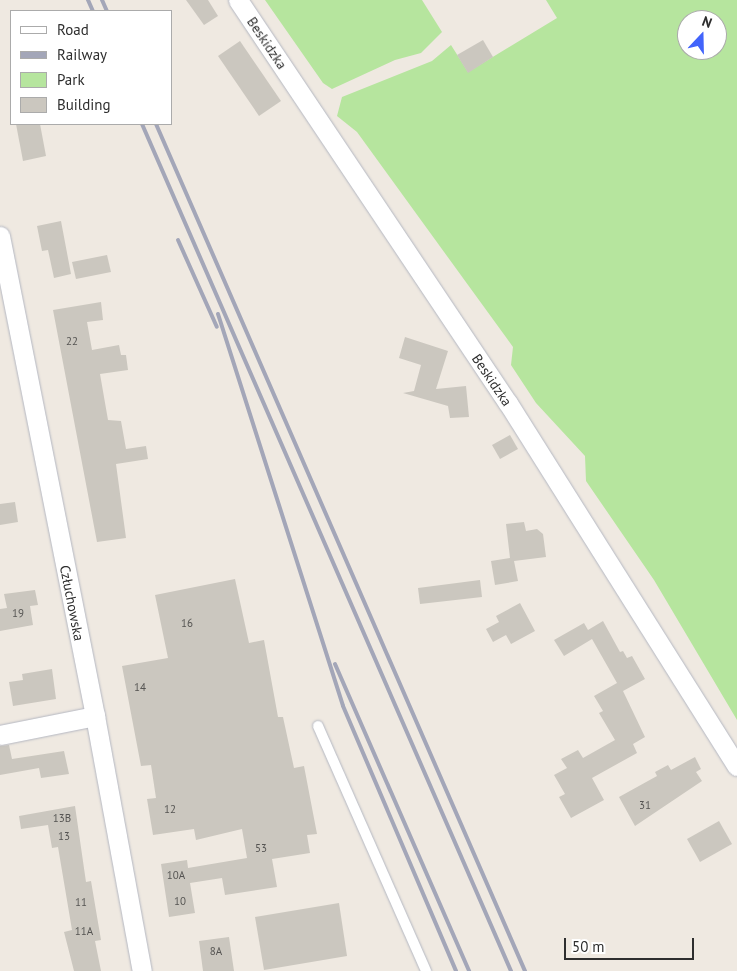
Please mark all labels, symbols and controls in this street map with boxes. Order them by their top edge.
legend [10,10,172,125]
north arrow [677,10,727,60]
text: N [699,12,715,32]
street label: Beskidzka [244,14,290,72]
text: Road [57,20,89,39]
text: Railway [57,45,107,64]
text: Park [57,70,85,89]
text: Building [57,95,111,114]
house number: 22 [66,334,78,348]
street label: Beskidzka [469,351,515,409]
street label: Człuchowska [56,564,88,642]
house number: 19 [12,606,24,620]
house number: 16 [181,616,193,630]
house number: 14 [134,680,146,694]
house number: 31 [639,798,651,812]
house number: 12 [164,802,176,816]
house number: 13B [53,811,71,825]
house number: 13 [58,829,70,843]
house number: 53 [255,841,267,855]
house number: 10A [167,868,185,882]
house number: 10 [174,894,186,908]
house number: 11 [75,895,87,909]
house number: 11A [75,924,93,938]
scale bar [567,928,697,960]
text: 50 m [572,937,605,956]
house number: 8A [210,944,222,958]

